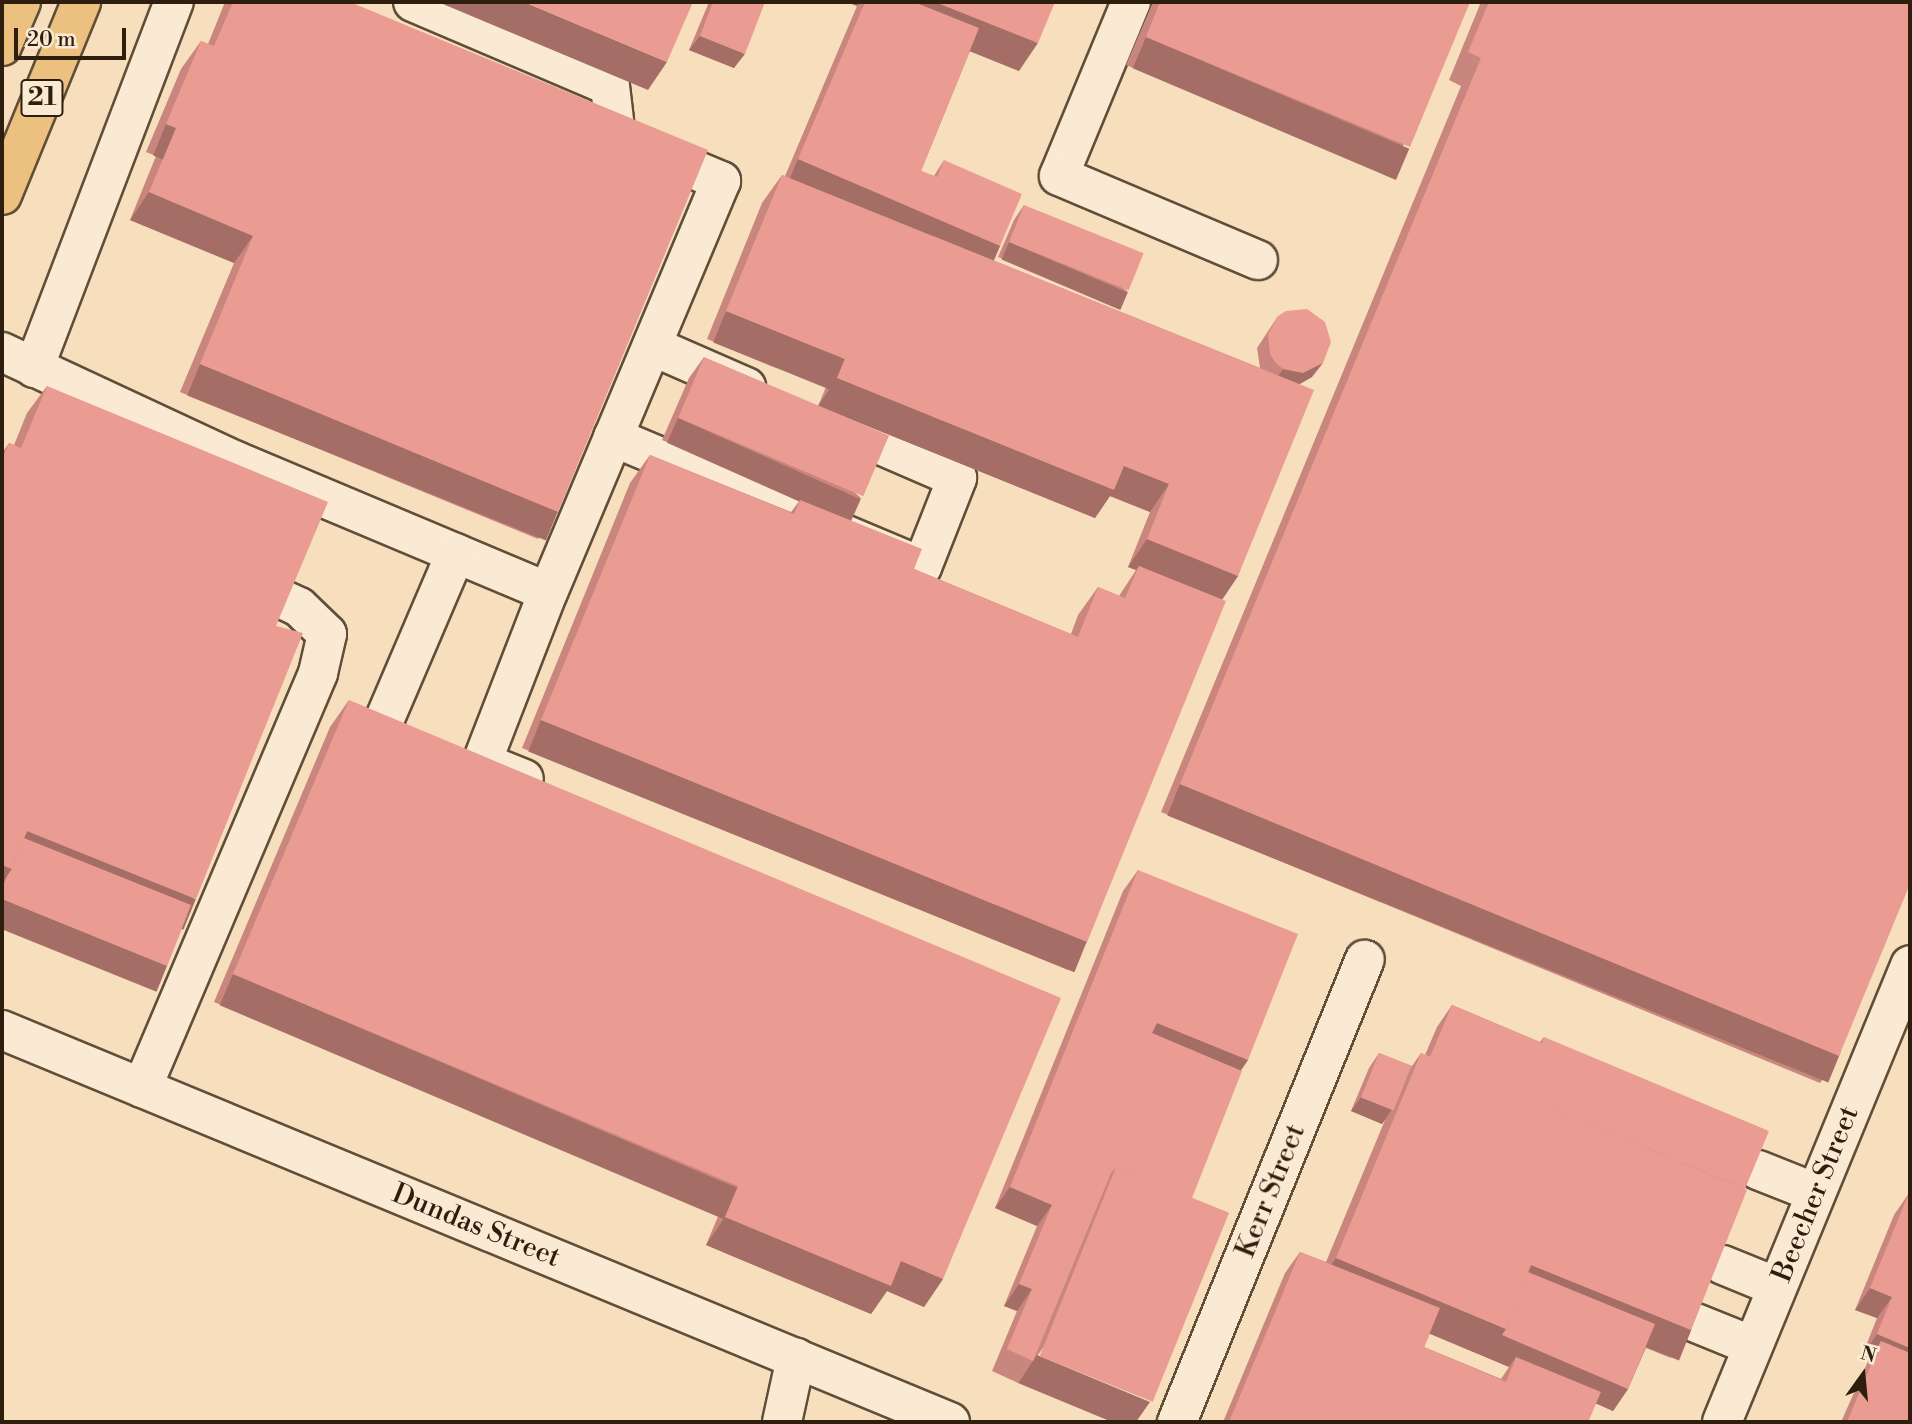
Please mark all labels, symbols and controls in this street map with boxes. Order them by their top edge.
scale bar [18,14,130,58]
text: 20 m [27,27,76,53]
road number: 21 [19,76,65,120]
street label: Beecher Street [1765,1101,1867,1287]
street label: Kerr Street [1229,1119,1313,1263]
street label: Dundas Street [387,1177,565,1275]
north arrow [1828,1340,1898,1410]
text: N [1858,1341,1879,1368]

